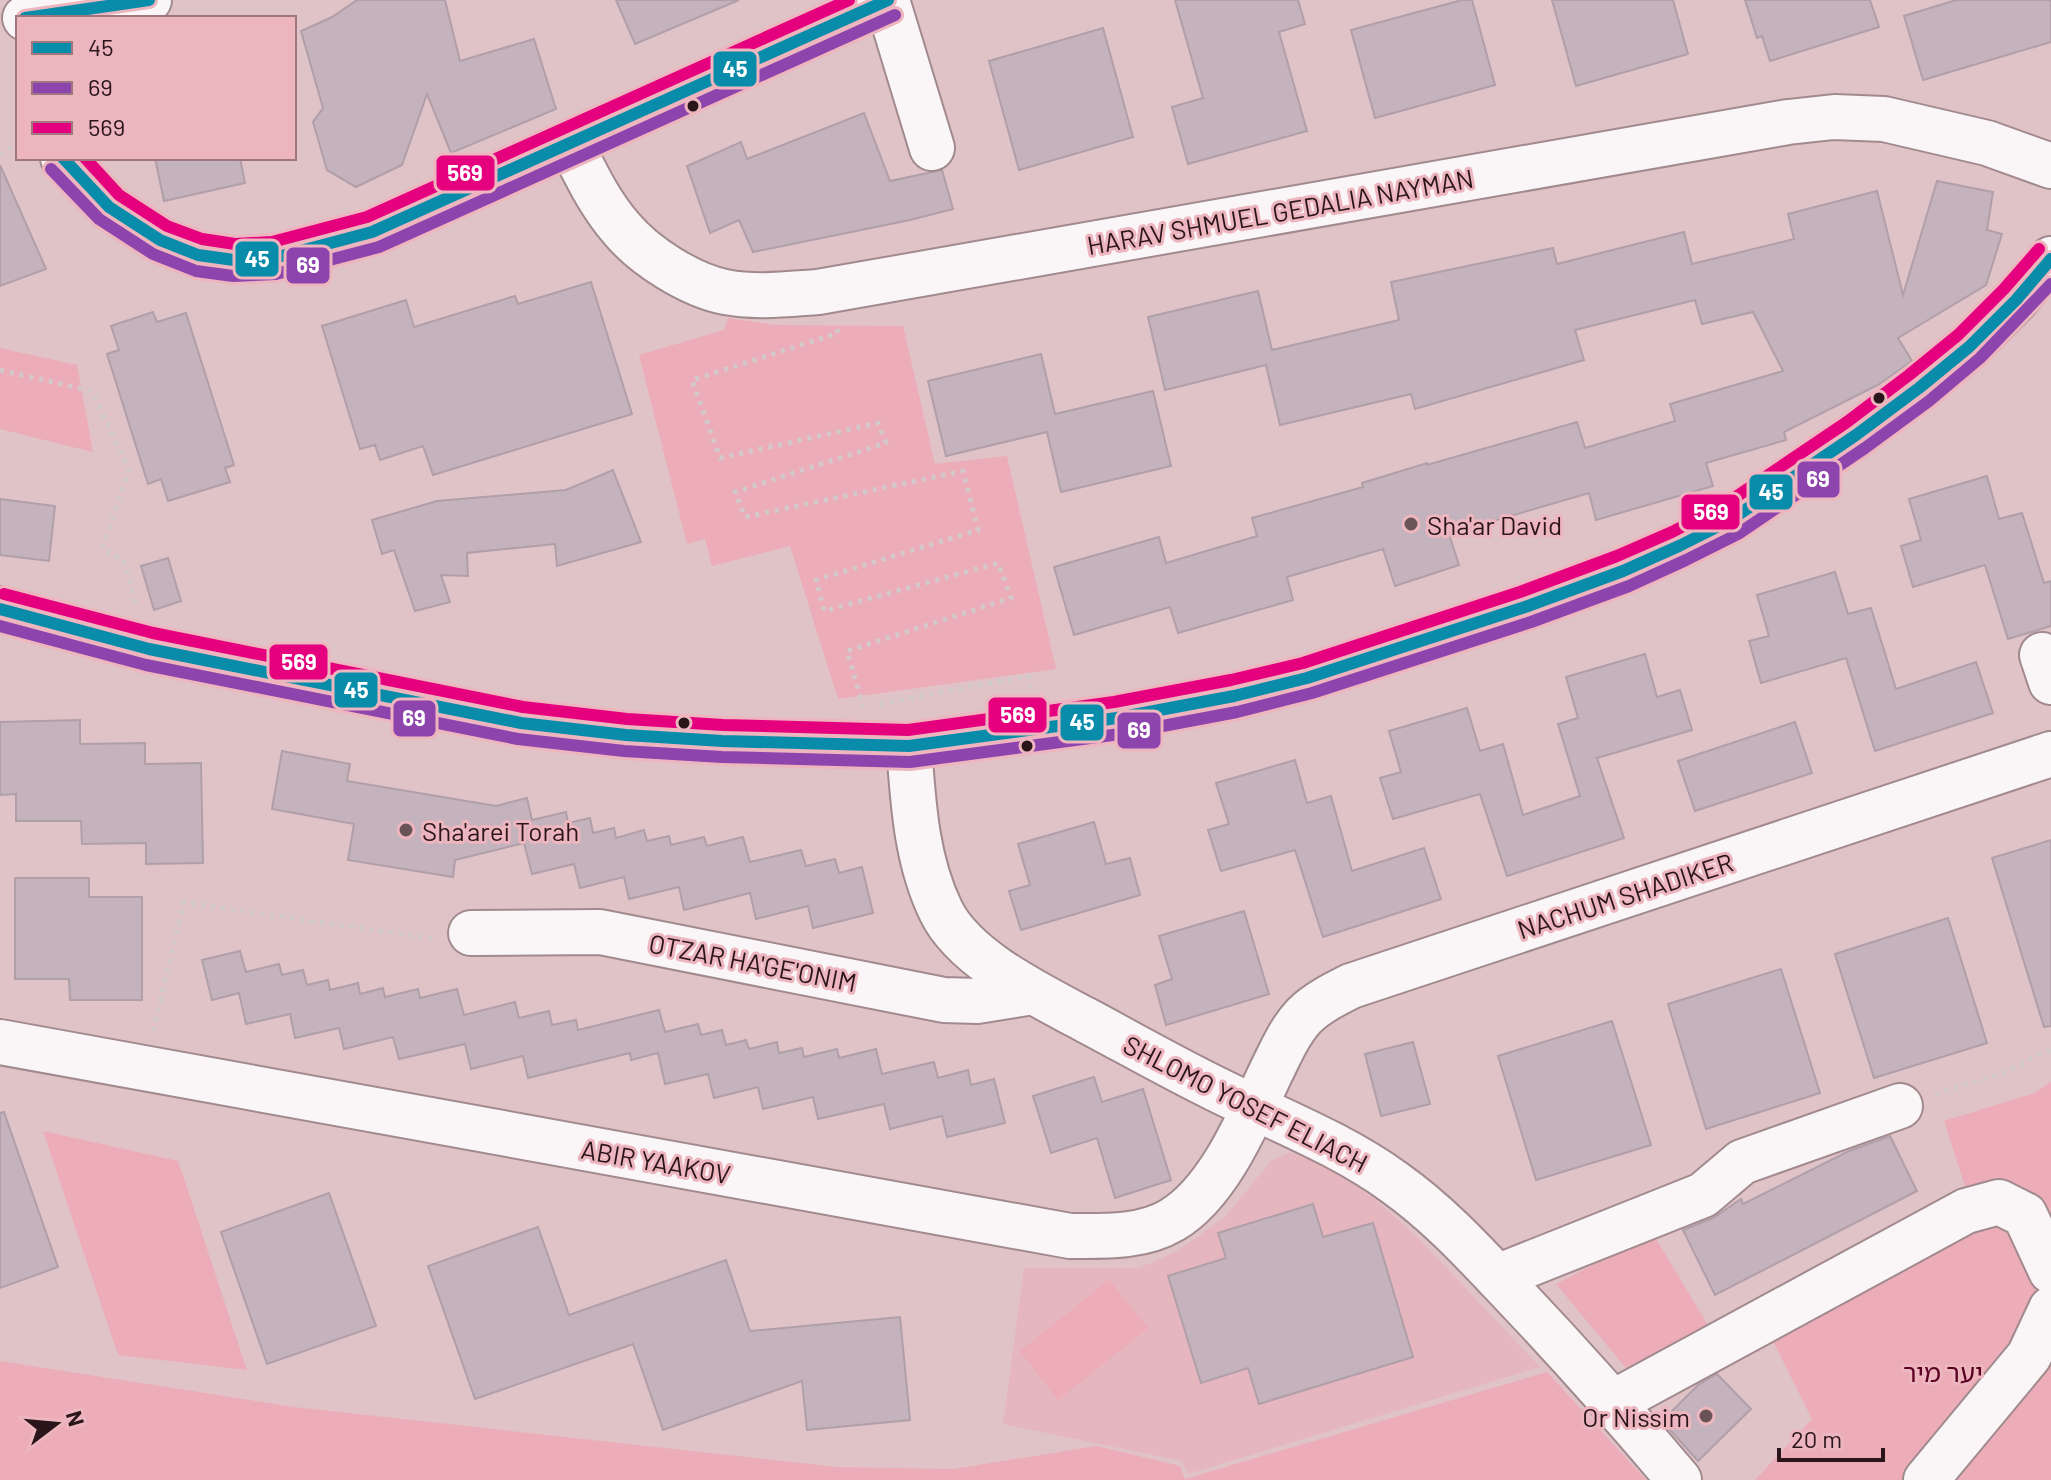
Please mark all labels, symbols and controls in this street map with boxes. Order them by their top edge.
legend [16,16,296,160]
text: 45 [88,32,114,61]
line badge: 45 [712,50,758,88]
text: 45 [722,55,748,81]
text: 69 [88,72,113,101]
unlabelled marker [685,98,701,114]
text: 569 [88,112,125,141]
line badge: 569 [435,154,496,192]
text: 569 [447,159,483,185]
street label: HARAV SHMUEL GEDALIA NAYMAN [1084,162,1476,260]
line badge: 45 [234,240,280,278]
text: 45 [244,245,270,271]
line badge: 69 [285,246,331,285]
text: 69 [296,251,320,277]
unlabelled marker [1871,390,1887,406]
line badge: 69 [1796,460,1841,499]
text: 69 [1806,465,1830,491]
line badge: 45 [1748,473,1794,511]
text: 45 [1758,478,1784,504]
line badge: 569 [1680,493,1741,531]
text: 569 [1693,498,1729,524]
place label: Sha'ar David [1427,509,1562,540]
marker: Sha'ar David [1402,515,1420,533]
line badge: 569 [268,643,329,681]
text: 569 [281,648,317,674]
line badge: 45 [333,671,379,709]
text: 45 [343,676,369,702]
line badge: 569 [987,696,1048,734]
line badge: 69 [392,699,437,738]
text: 569 [1000,701,1036,727]
line badge: 45 [1059,703,1105,742]
text: 69 [402,704,426,730]
text: 45 [1069,708,1095,734]
line badge: 69 [1116,711,1162,750]
unlabelled marker [676,715,692,731]
text: 69 [1127,716,1151,742]
unlabelled marker [1019,738,1035,754]
place label: Sha'arei Torah [422,815,579,846]
marker: Sha'arei Torah [397,821,415,839]
street label: NACHUM SHADIKER [1513,846,1737,944]
street label: OTZAR HA'GE'ONIM [647,927,859,997]
street label: SHLOMO YOSEF ELIACH [1119,1028,1373,1178]
street label: ABIR YAAKOV [579,1133,733,1189]
park label: יער מיר [1903,1356,1983,1387]
north arrow [16,1384,96,1464]
place label: Or Nissim [1582,1401,1690,1432]
marker: Or Nissim [1697,1407,1715,1425]
text: N [62,1408,91,1429]
scale bar [1779,1412,1883,1462]
text: 20 m [1791,1424,1842,1453]

